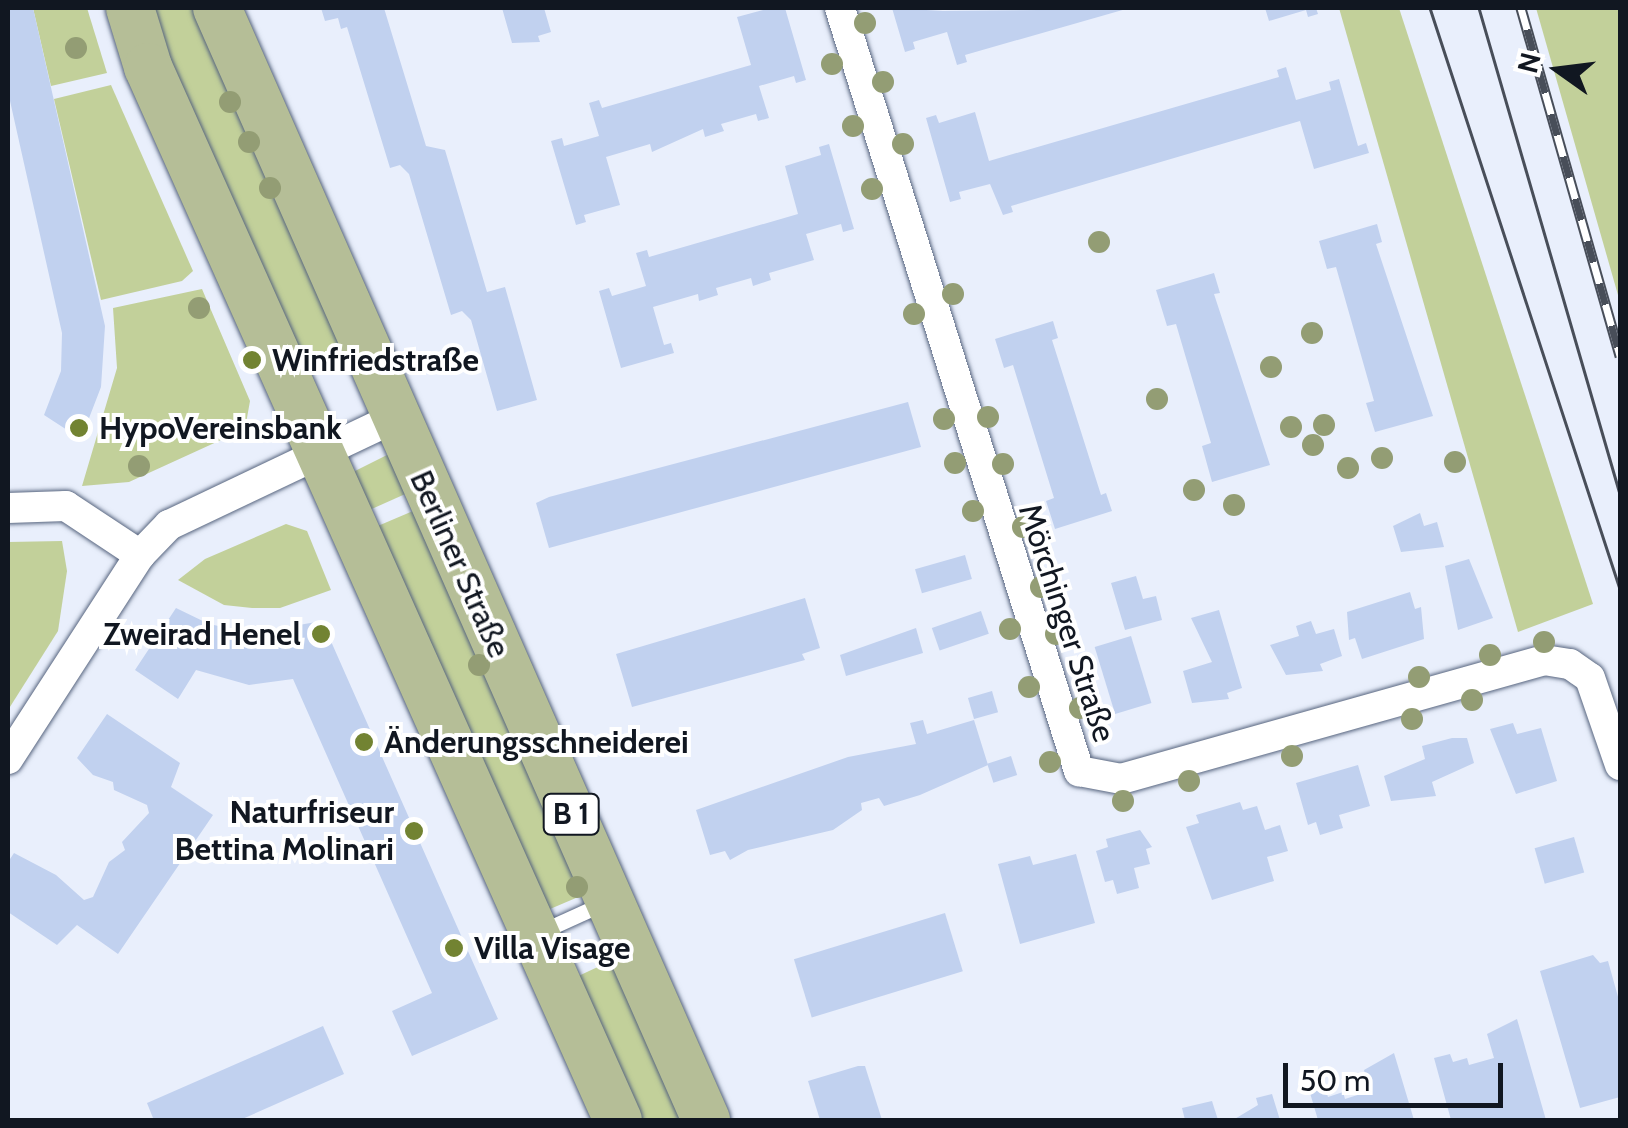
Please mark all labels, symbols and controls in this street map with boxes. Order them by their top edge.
north arrow [1508,20,1608,120]
text: N [1510,49,1548,76]
place label: Winfriedstraße [272,341,479,379]
marker: Winfriedstraße [241,349,263,371]
place label: HypoVereinsbank [99,409,342,447]
marker: HypoVereinsbank [68,417,90,439]
street label: Berliner Straße [402,465,518,663]
street label: Mörchinger Straße [1010,499,1124,747]
place label: Zweirad Henel [103,615,301,653]
marker: Zweirad Henel [310,623,332,645]
place label: Änderungsschneiderei [384,723,689,761]
marker: Änderungsschneiderei [353,731,375,753]
road number: B 1 [541,789,601,839]
place label: Naturfriseur Bettina Molinari [175,794,394,869]
marker: Naturfriseur Bettina Molinari [403,820,425,842]
place label: Villa Visage [474,929,630,967]
marker: Villa Visage [443,937,465,959]
scale bar [1288,1043,1508,1105]
text: 50 m [1300,1062,1370,1099]

